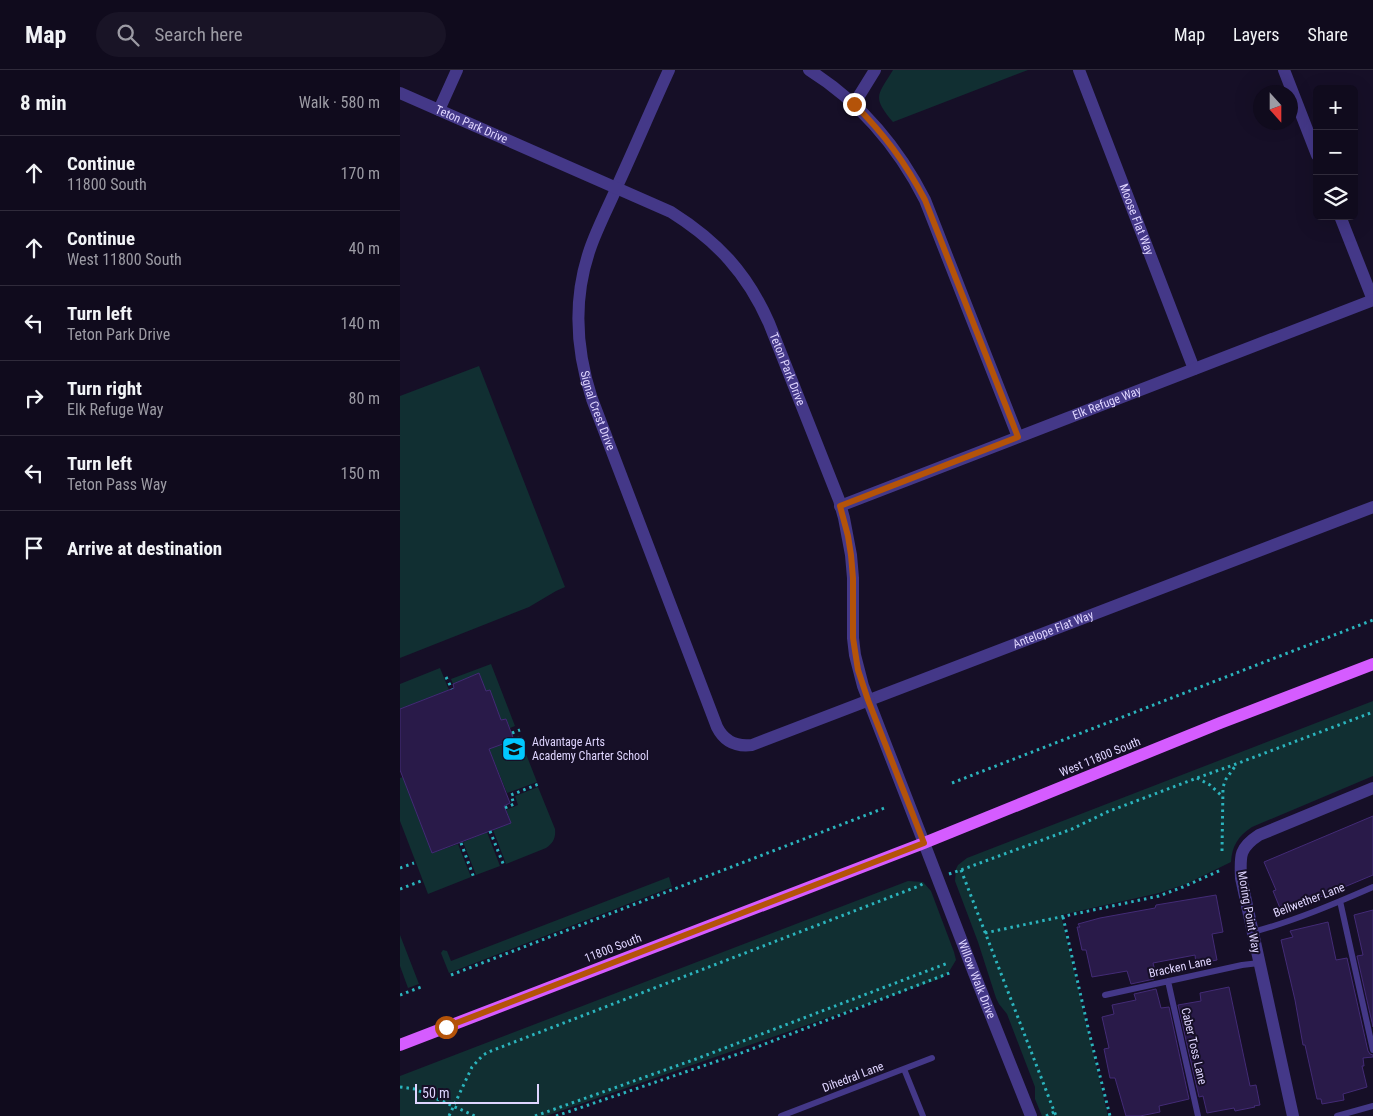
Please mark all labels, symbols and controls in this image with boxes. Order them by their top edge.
search box [96,12,446,57]
text: Map [25,21,66,49]
icon: search [114,21,142,49]
text: Search here [154,23,243,46]
text: Map [1174,24,1205,45]
text: Layers [1233,24,1280,45]
text: Share [1308,24,1348,45]
north arrow [1253,85,1298,130]
map controls [1313,85,1358,220]
button: + [1313,85,1358,130]
text: 8 min [20,91,67,115]
text: Walk · 580 m [299,93,380,112]
route end [843,93,866,116]
street label: Teton Park Drive [433,102,510,147]
button: − [1313,130,1358,175]
text: Continue [67,152,135,175]
icon: ahead [20,159,48,187]
text: 170 m [341,164,380,183]
text: 11800 South [67,175,147,194]
button: layers [1313,175,1358,220]
street label: Moose Flat Way [1116,182,1156,257]
text: Continue [67,227,135,250]
icon: ahead [20,234,48,262]
text: 40 m [348,239,380,258]
text: West 11800 South [67,250,182,269]
text: Turn left [67,302,132,325]
icon: left [20,309,48,337]
text: 140 m [341,314,380,333]
text: Teton Park Drive [67,325,170,344]
street label: Teton Park Drive [766,330,808,408]
street label: Signal Crest Drive [577,369,618,453]
text: Turn right [67,377,142,400]
street label: Elk Refuge Way [1070,383,1143,422]
icon: right [20,384,48,412]
text: 80 m [348,389,380,408]
text: Elk Refuge Way [67,400,164,419]
text: Turn left [67,452,132,475]
icon: left [20,459,48,487]
text: 150 m [341,464,380,483]
text: Teton Pass Way [67,475,167,494]
icon: arrive [20,534,48,562]
text: Arrive at destination [67,537,222,560]
street label: Antelope Flat Way [1011,608,1095,651]
street label: West 11800 South [1057,734,1143,780]
place label: Advantage Arts Academy Charter School [532,735,649,763]
school or university icon: Advantage Arts Academy Charter School [501,736,527,762]
street label: Moring Point Way [1235,870,1263,954]
street label: Bellwether Lane [1271,880,1347,920]
street label: 11800 South [583,931,644,965]
street label: Willow Walk Drive [955,938,999,1021]
street label: Bracken Lane [1147,953,1213,980]
street label: Caber Toss Lane [1178,1006,1210,1086]
route start [435,1016,458,1039]
street label: Dihedral Lane [820,1059,886,1095]
scale bar [415,1081,539,1104]
text: 50 m [422,1085,450,1101]

